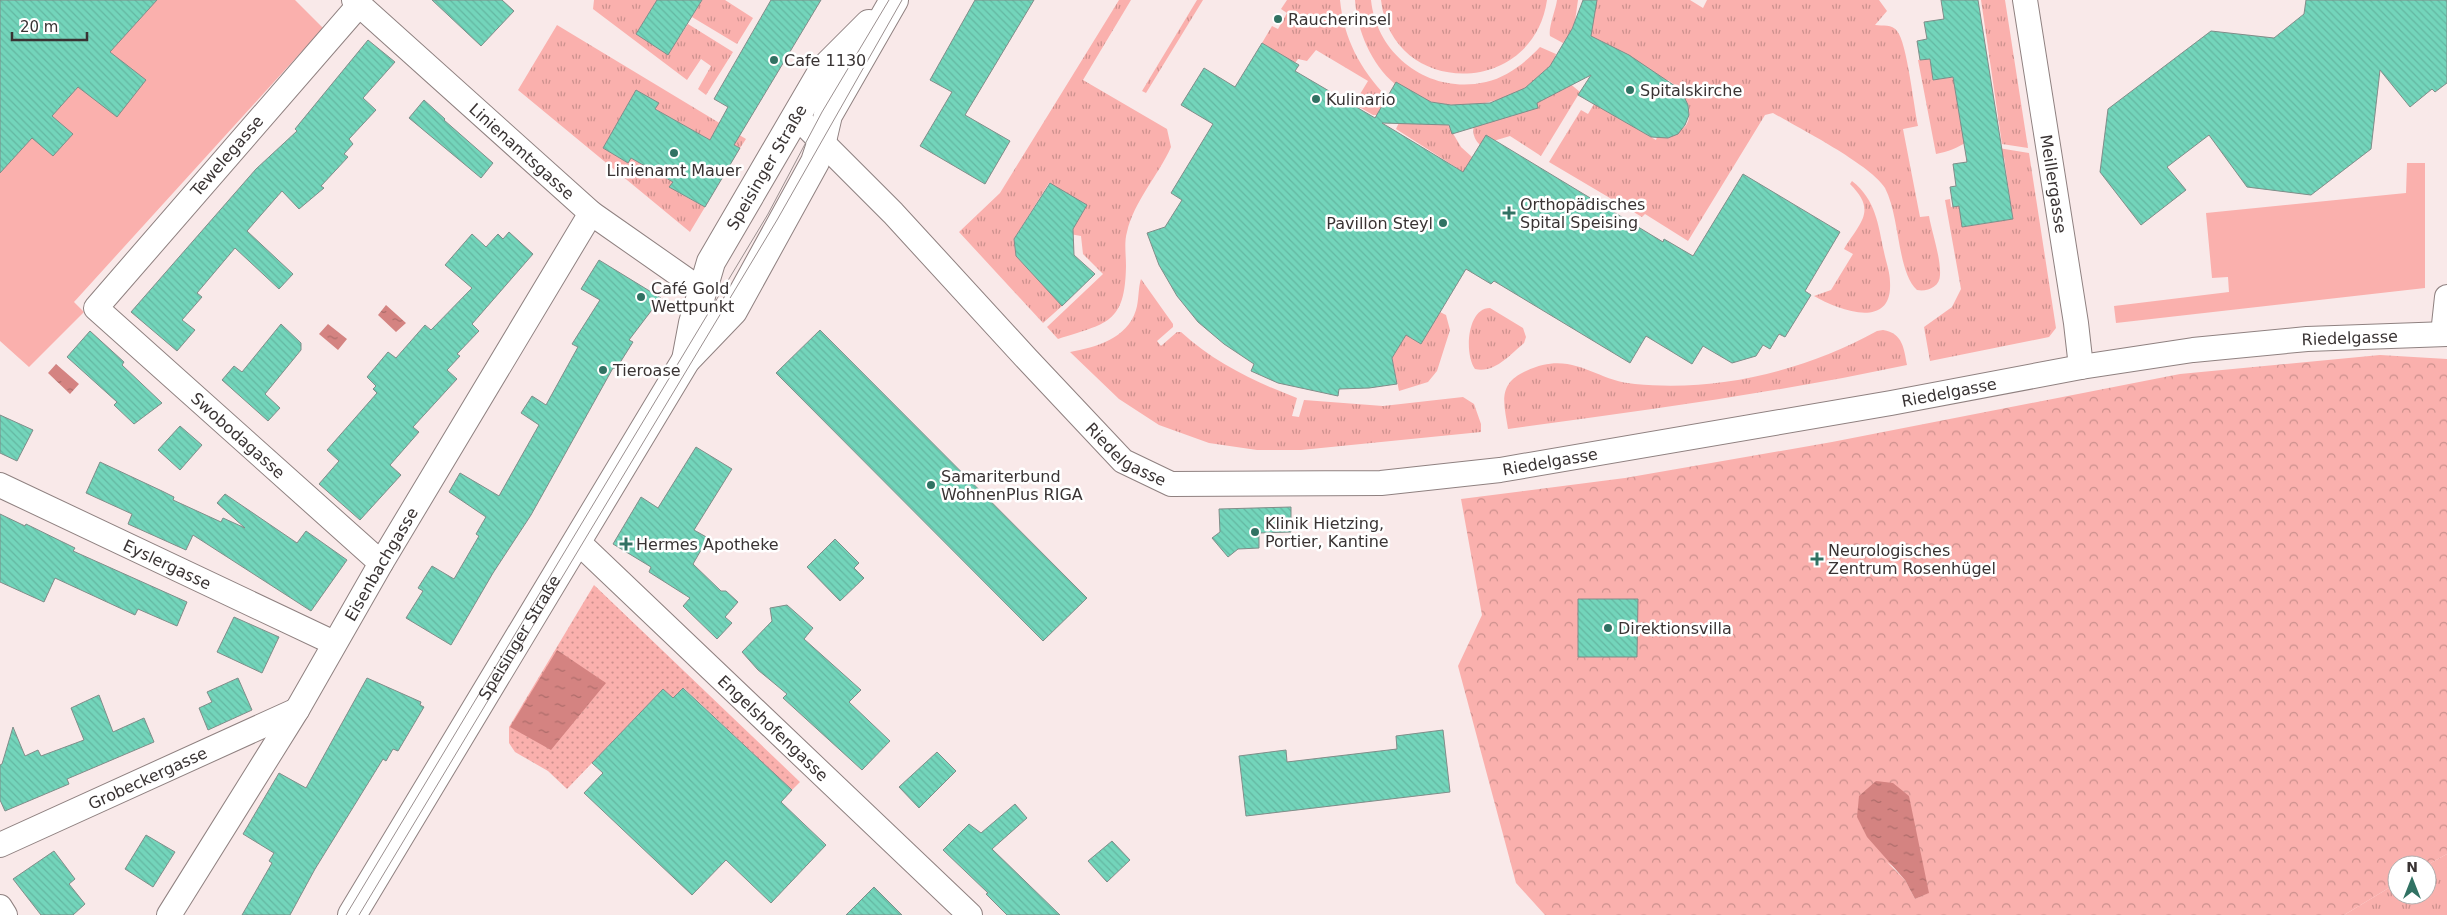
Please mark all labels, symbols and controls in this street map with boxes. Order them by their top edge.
scale bar [12,10,88,42]
place label: Raucherinsel [1288,10,1391,29]
marker: Raucherinsel [1272,13,1284,25]
text: 20 m [20,18,58,36]
place label: Cafe 1130 [784,51,866,70]
marker: Cafe 1130 [768,54,780,66]
place label: Spitalskirche [1640,81,1742,100]
marker: Spitalskirche [1624,84,1636,96]
place label: Kulinario [1326,90,1395,109]
marker: Kulinario [1310,93,1322,105]
street label: Linienamtsgasse [466,99,578,203]
street label: Speisinger Straße [722,101,810,233]
street label: Tewelegasse [186,112,267,201]
street label: Meillergasse [2037,133,2071,234]
marker: Linienamt Mauer [668,147,680,159]
place label: Linienamt Mauer [607,161,742,180]
place label: Orthopädisches Spital Speising [1520,195,1645,232]
marker: Orthopädisches Spital Speising [1502,206,1516,220]
place label: Pavillon Steyl [1326,214,1433,233]
marker: Pavillon Steyl [1437,217,1449,229]
place label: Café Gold Wettpunkt [651,279,734,316]
marker: Café Gold Wettpunkt [635,291,647,303]
street label: Riedelgasse [2301,326,2398,349]
place label: Tieroase [612,361,681,380]
marker: Tieroase [597,364,609,376]
street label: Riedelgasse [1900,374,1998,410]
street label: Swobodagasse [187,388,289,482]
street label: Riedelgasse [1082,418,1169,490]
street label: Riedelgasse [1501,444,1599,479]
place label: Samariterbund WohnenPlus RIGA [941,467,1083,504]
marker: Samariterbund WohnenPlus RIGA [925,479,937,491]
street label: Eisenbachgasse [340,504,422,624]
place label: Klinik Hietzing, Portier, Kantine [1265,514,1389,551]
marker: Klinik Hietzing, Portier, Kantine [1249,526,1261,538]
street label: Eyslergasse [120,535,214,593]
place label: Hermes Apotheke [636,535,779,554]
marker: Hermes Apotheke [620,538,632,550]
place label: Neurologisches Zentrum Rosenhügel [1828,541,1996,578]
marker: Neurologisches Zentrum Rosenhügel [1810,552,1824,566]
street label: Speisinger Straße [474,572,564,703]
place label: Direktionsvilla [1618,619,1732,638]
marker: Direktionsvilla [1602,622,1614,634]
street label: Engelshofengasse [714,671,832,785]
street label: Grobeckergasse [85,743,210,813]
north arrow [2387,855,2437,905]
text: N [2406,859,2418,875]

